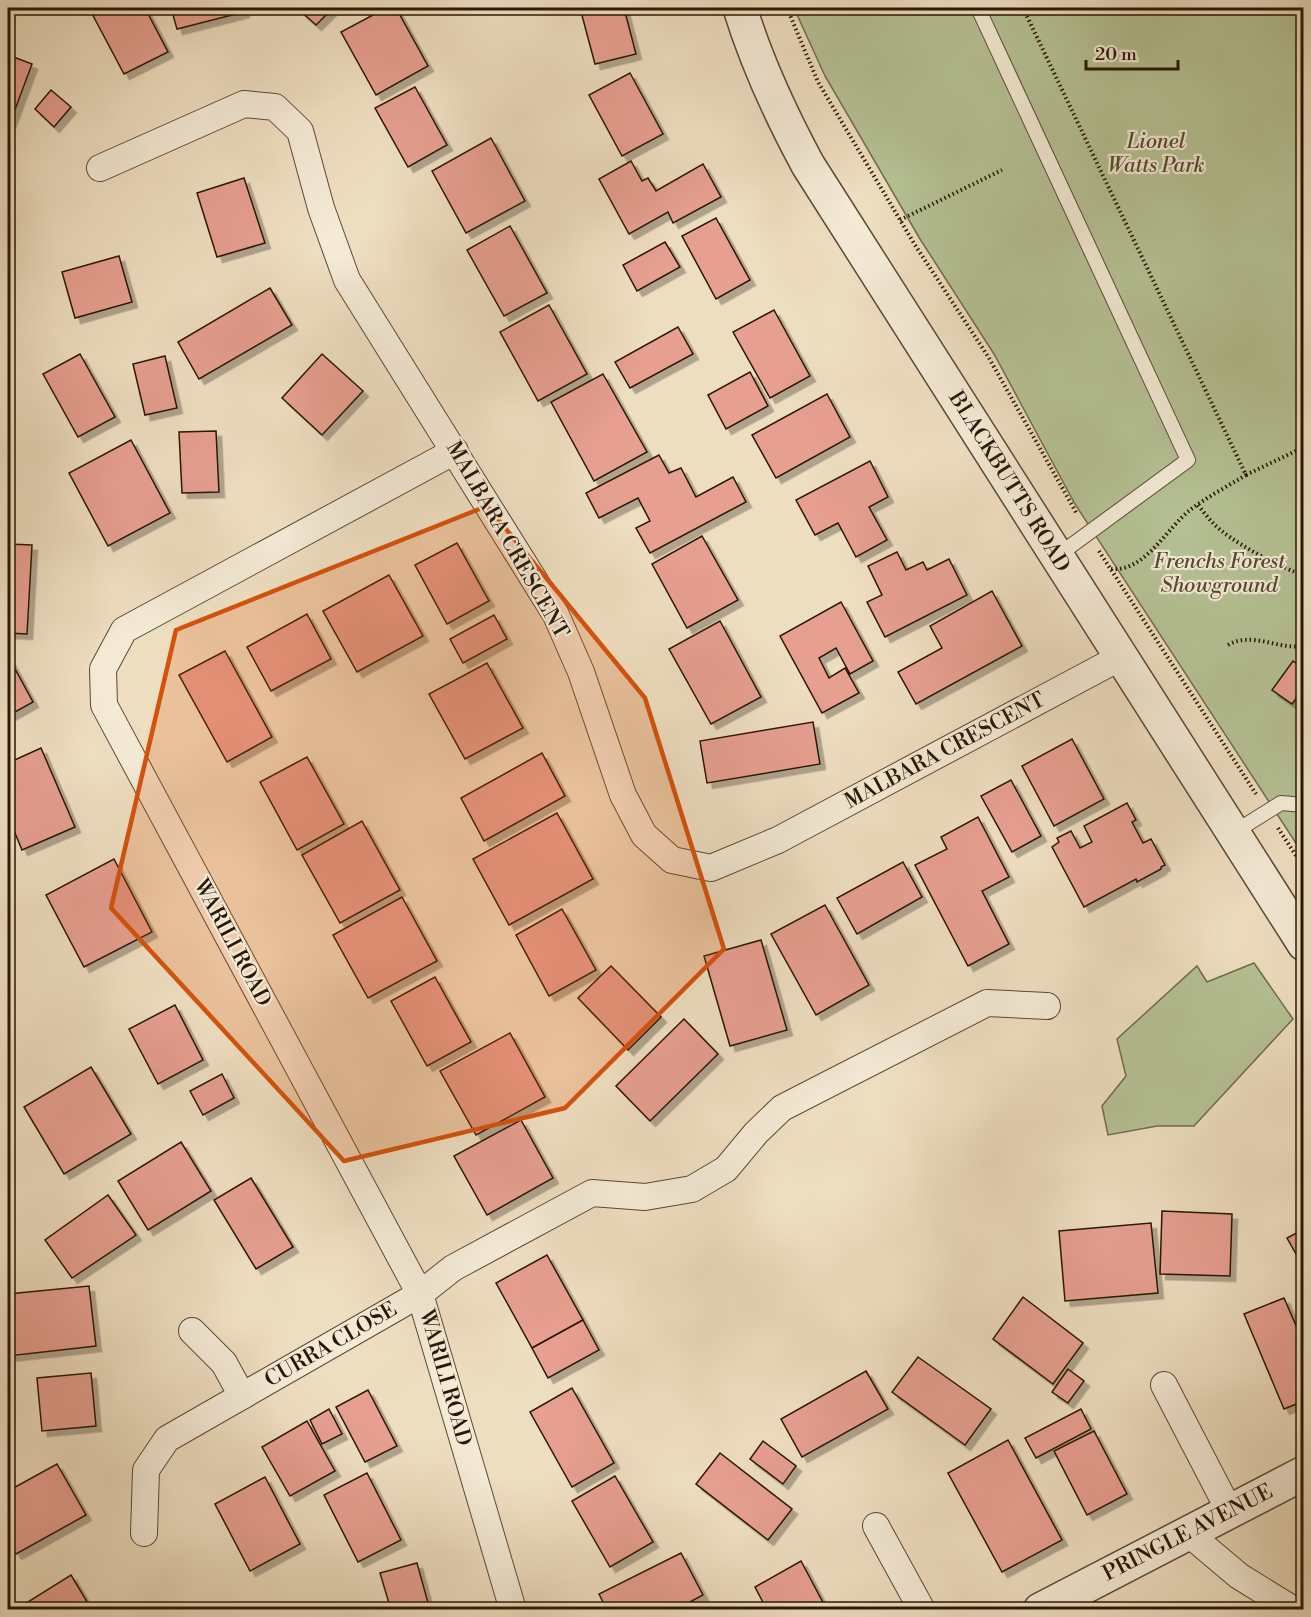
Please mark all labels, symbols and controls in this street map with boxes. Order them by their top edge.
scale bar [1086,33,1178,71]
text: 20 m [1095,43,1137,66]
park label: Lionel Watts Park [1108,129,1204,179]
street label: BLACKBUTTS ROAD [942,386,1075,577]
street label: MALBARA CRESCENT [440,437,574,643]
park label: Frenchs Forest Showground [1153,549,1286,599]
street label: MALBARA CRESCENT [840,687,1050,815]
street label: WARILI ROAD [187,874,276,1011]
street label: CURRA CLOSE [260,1297,402,1393]
street label: WARILI ROAD [413,1306,477,1449]
street label: PRINGLE AVENUE [1099,1479,1277,1587]

